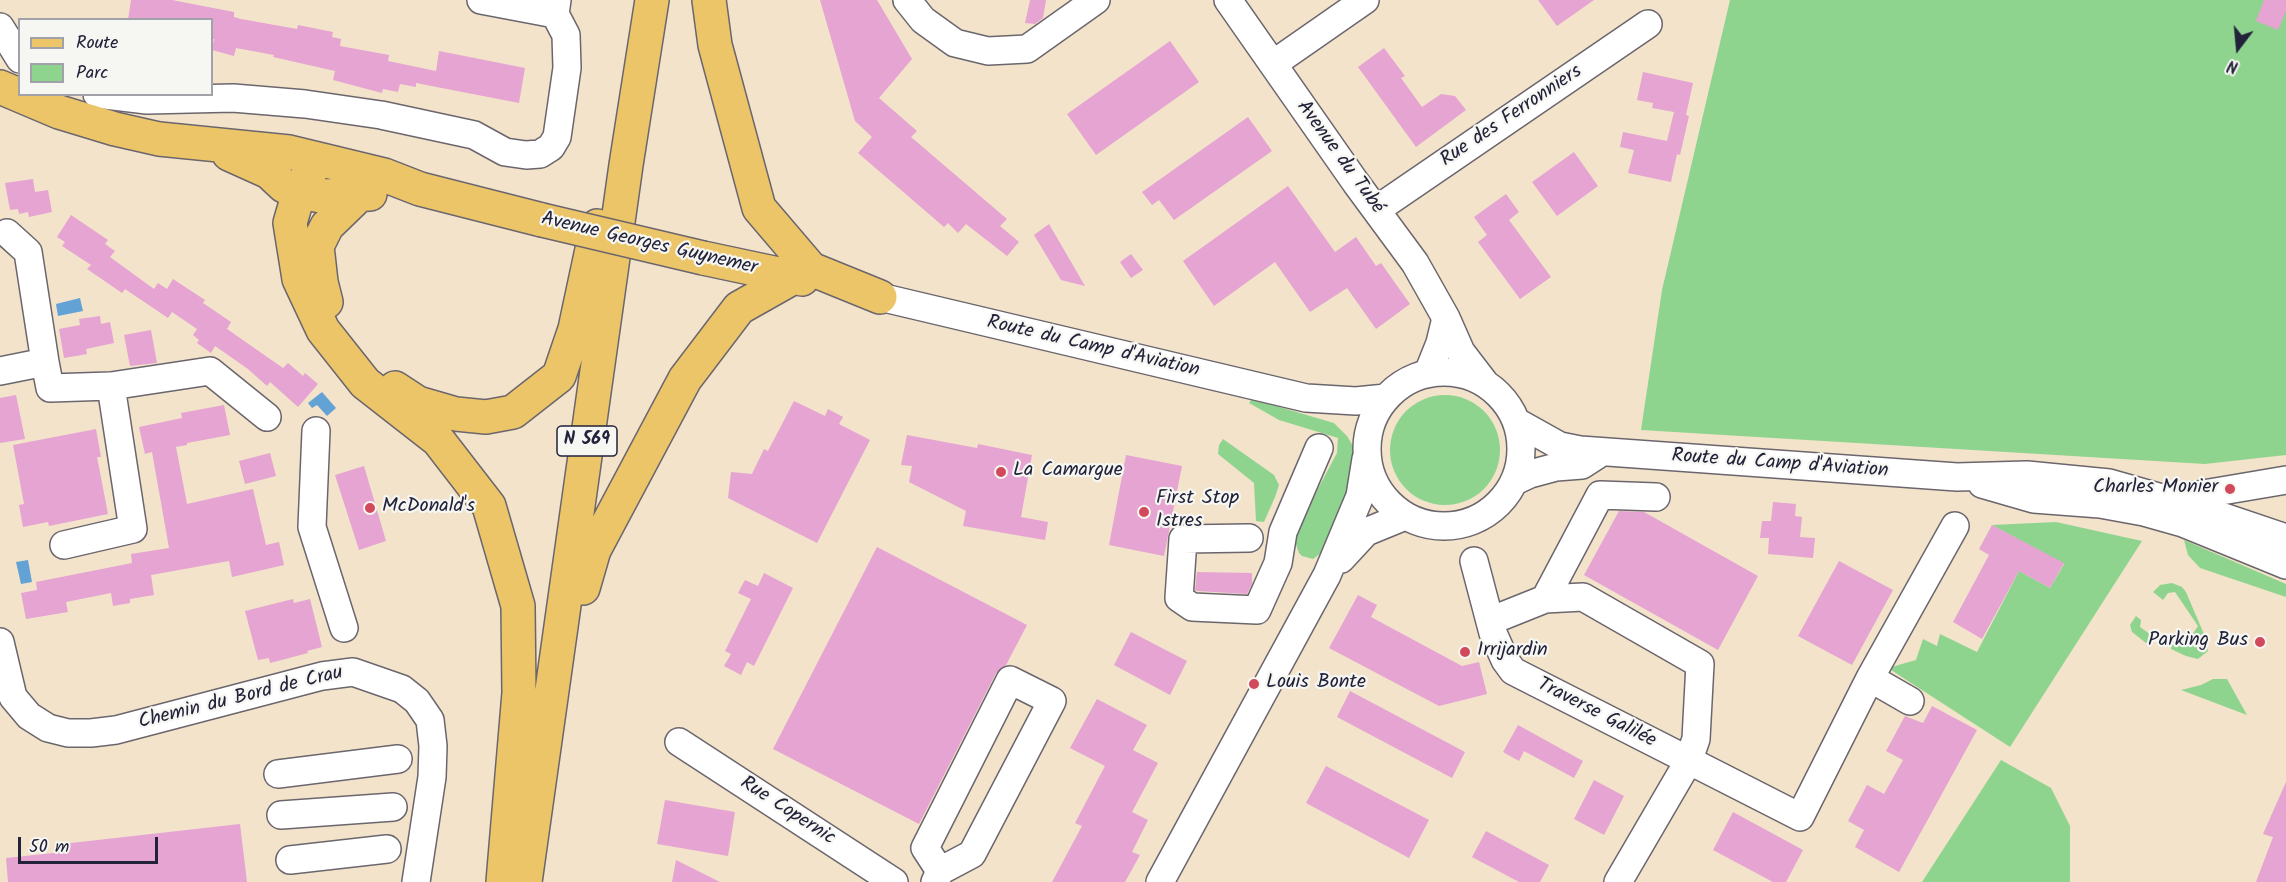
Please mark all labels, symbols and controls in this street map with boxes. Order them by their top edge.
legend [18,18,213,96]
north arrow [2208,18,2268,78]
text: Route [76,29,118,58]
text: N [2225,52,2241,79]
text: Parc [76,59,108,88]
street label: Rue des Ferronniers [1437,61,1587,173]
street label: Avenue du Tubé [1290,97,1388,219]
street label: Avenue Georges Guynemer [539,208,759,282]
street label: Route du Camp d'Aviation [984,312,1202,384]
road number: N 569 [557,426,617,456]
street label: Route du Camp d'Aviation [1671,445,1889,485]
place label: La Camargue [1013,460,1123,484]
marker: La Camargue [994,465,1008,479]
place label: Charles Monier [2093,477,2218,501]
marker: Charles Monier [2223,482,2237,496]
place label: First Stop Istres [1156,488,1239,535]
place label: McDonald's [382,496,475,520]
marker: McDonald's [363,501,377,515]
marker: First Stop Istres [1137,505,1151,519]
place label: Parking Bus [2148,630,2248,654]
marker: Parking Bus [2253,635,2267,649]
place label: Irrijardin [1477,640,1548,664]
marker: Irrijardin [1458,645,1472,659]
street label: Chemin du Bord de Crau [136,662,346,736]
place label: Louis Bonte [1266,672,1366,696]
street label: Traverse Galilée [1533,674,1659,754]
marker: Louis Bonte [1247,677,1261,691]
street label: Rue Copernic [735,772,839,852]
scale bar [21,825,160,863]
text: 50 m [29,833,69,862]

